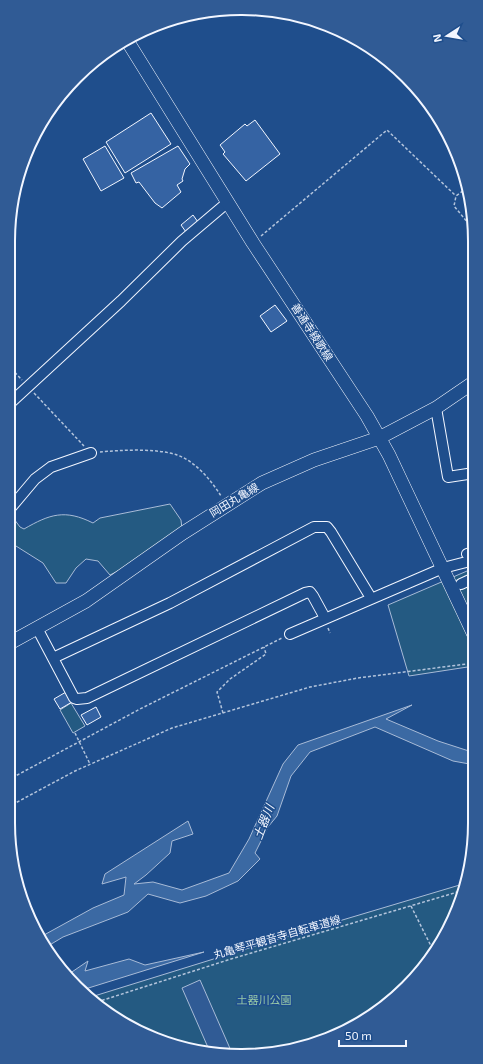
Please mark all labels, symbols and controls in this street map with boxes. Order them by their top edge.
north arrow [427,16,467,56]
text: N [430,33,444,43]
street label: 善通寺綾歌線 [289,301,336,363]
street label: 岡田丸亀線 [207,480,261,519]
water label: 土器川 [250,800,277,841]
street label: 丸亀琴平観音寺自転車道線 [212,912,342,961]
park label: 土器川公園 [237,993,292,1006]
scale bar [339,1022,406,1048]
text: 50 m [345,1028,372,1042]

